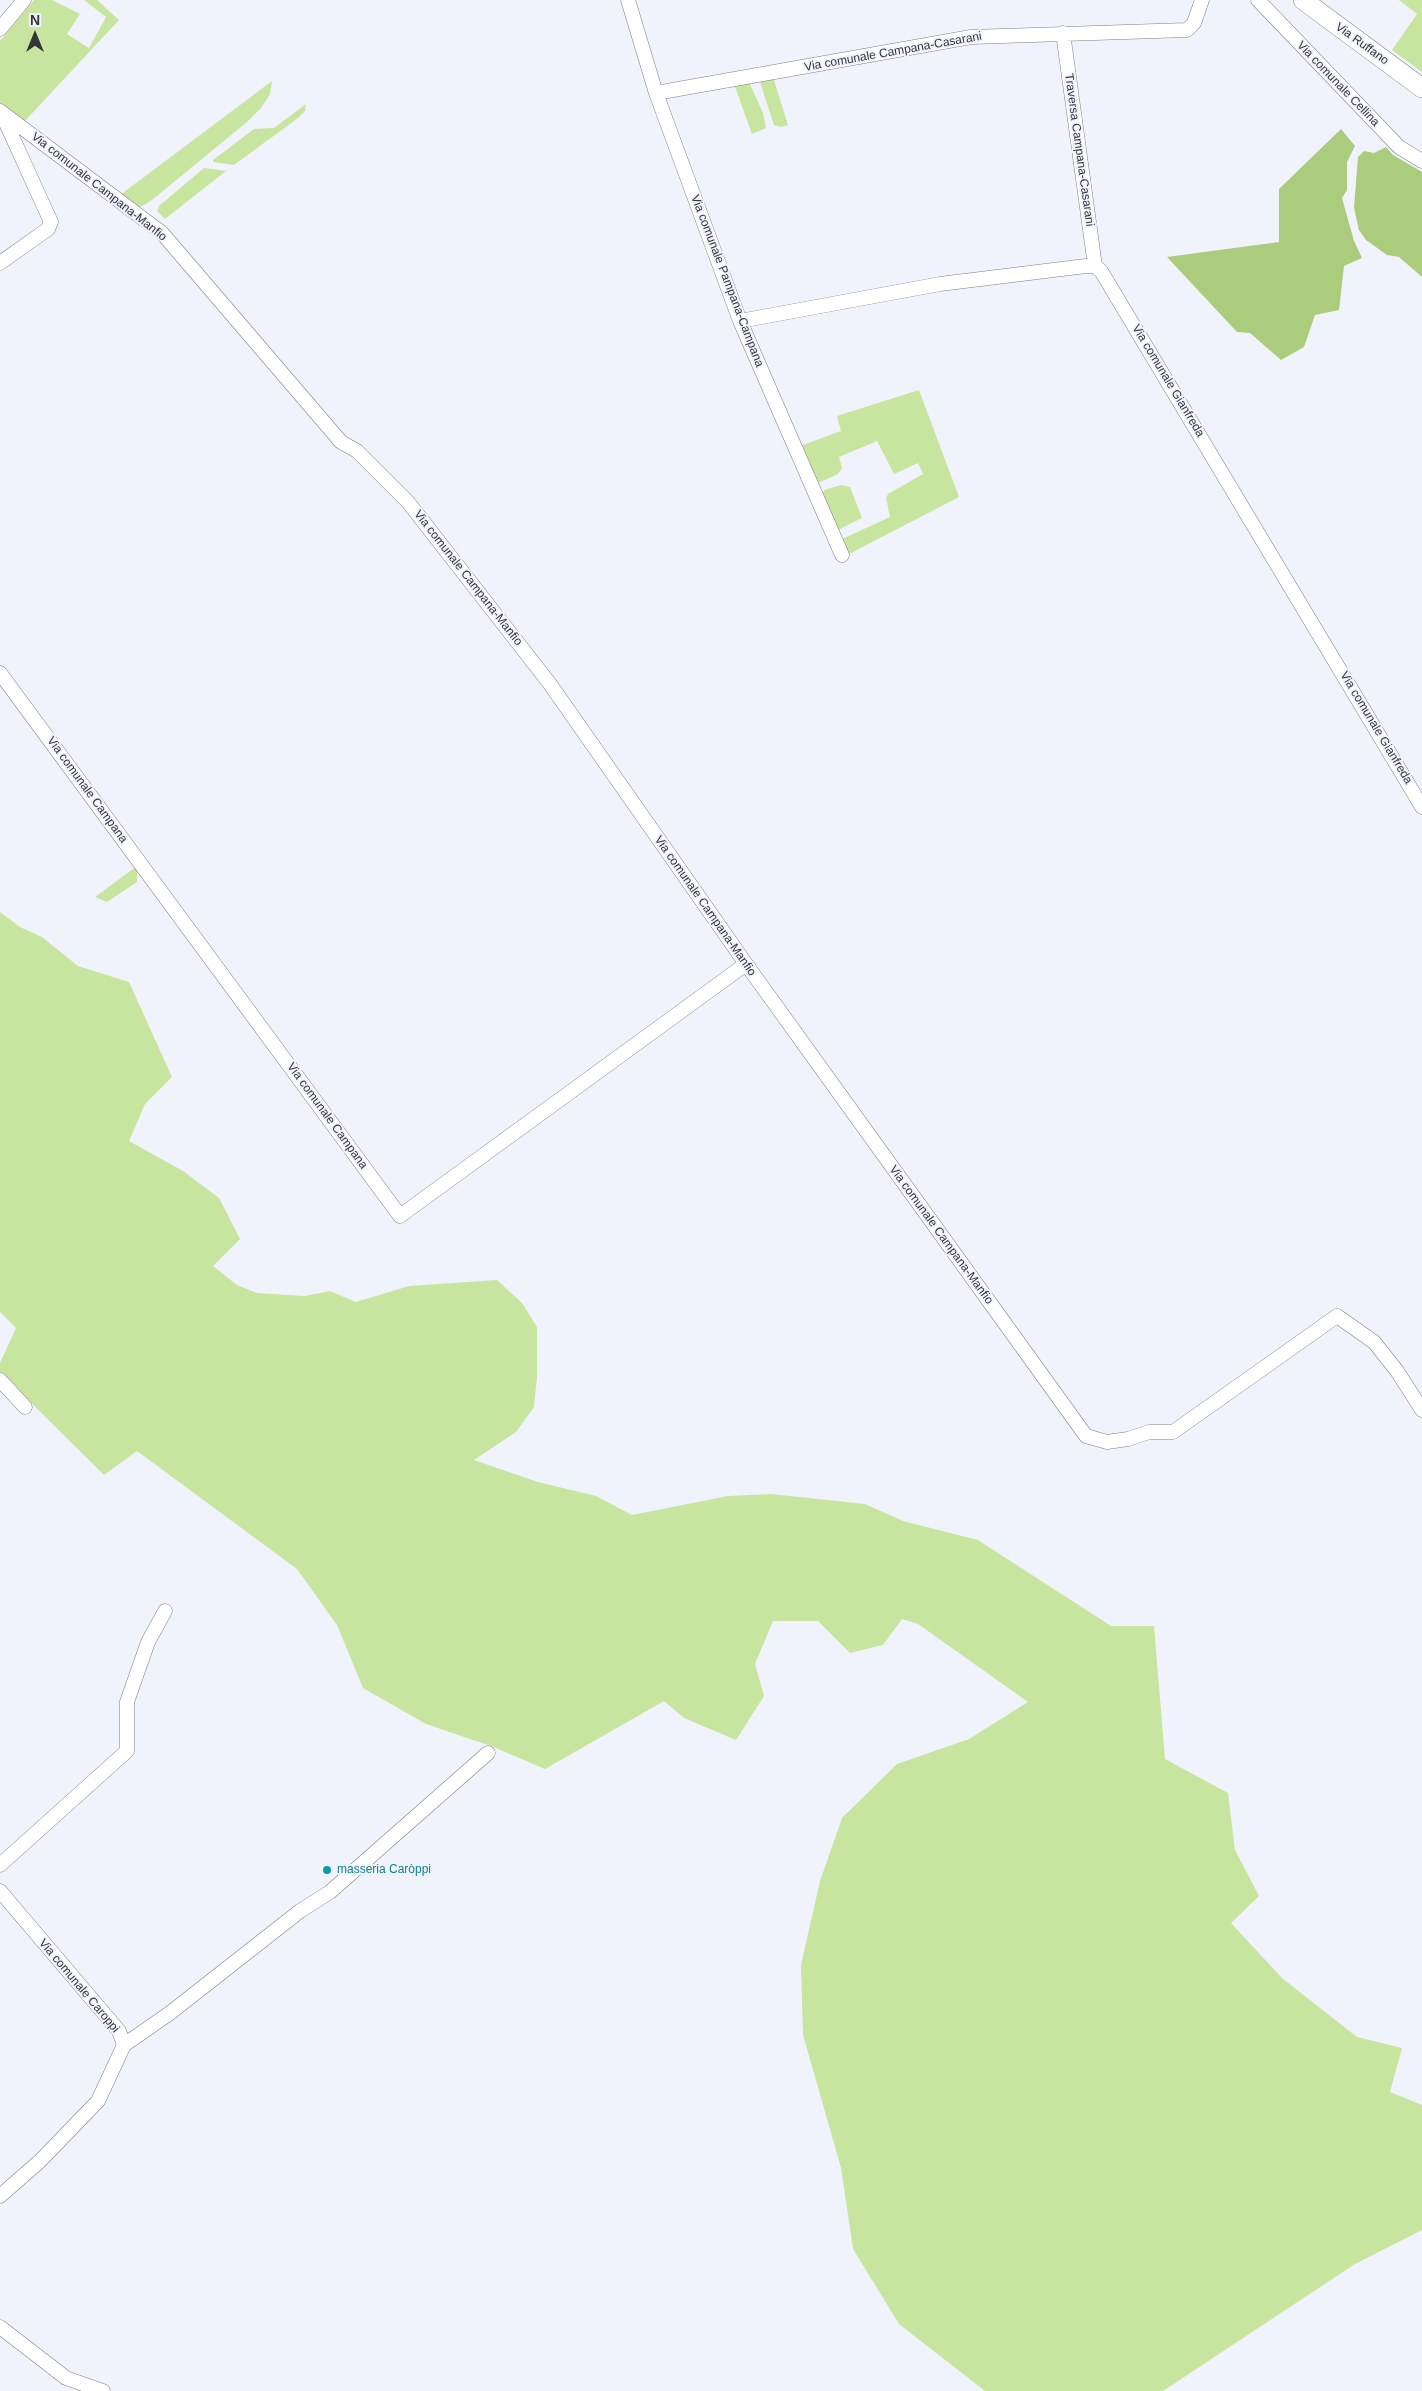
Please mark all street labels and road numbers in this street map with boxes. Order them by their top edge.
street label: Via Ruffano [1333,20,1391,68]
street label: Via comunale Campana-Casarani [803,29,983,75]
street label: Via comunale Cellina [1294,39,1382,129]
street label: Traversa Campana-Casarani [1061,73,1097,227]
street label: Via comunale Campana-Manfio [28,130,170,244]
street label: Via comunale Pampana-Campana [687,193,767,369]
street label: Via comunale Gianfreda [1129,322,1207,440]
street label: Via comunale Campana-Manfio [411,507,525,649]
street label: Via comunale Gianfreda [1337,669,1415,787]
street label: Via comunale Campana [44,734,130,846]
street label: Via comunale Campana-Manfio [651,833,759,979]
street label: Via comunale Campana [284,1060,370,1172]
street label: Via comunale Campana-Manfio [886,1163,996,1307]
street label: Via comunale Caroppi [36,1936,122,2036]

